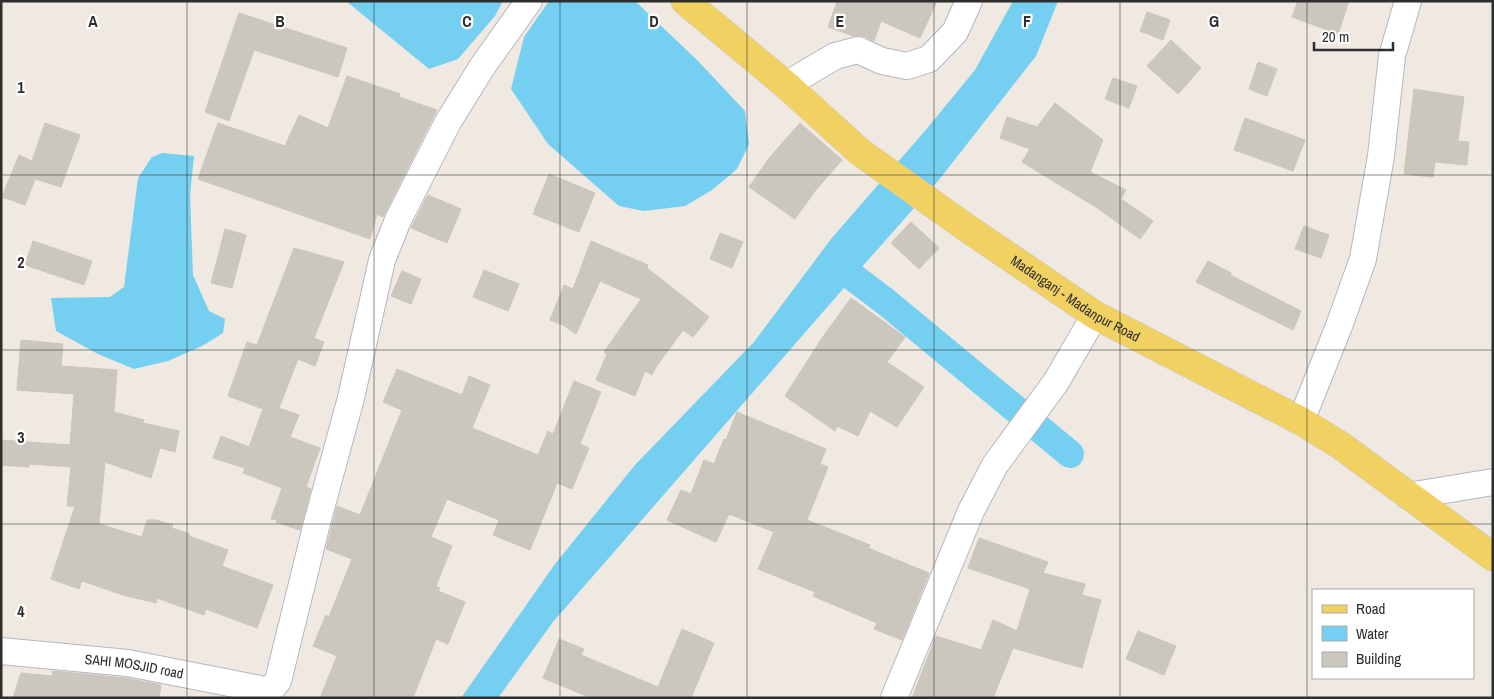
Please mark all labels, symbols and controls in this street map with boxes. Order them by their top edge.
text: A [88,10,98,32]
text: B [275,10,285,32]
text: C [462,10,472,32]
text: D [649,10,659,32]
text: E [836,10,845,32]
text: F [1023,10,1031,32]
text: G [1209,10,1219,32]
scale bar [1314,20,1393,52]
text: 20 m [1322,26,1349,47]
text: 1 [17,76,25,98]
text: 2 [17,251,25,273]
street label: Madanganj - Madanpur Road [1007,251,1143,346]
text: 3 [17,426,25,448]
legend [1312,589,1474,679]
text: Road [1356,598,1385,619]
text: 4 [17,600,25,622]
text: Water [1356,623,1388,644]
text: Building [1356,648,1401,669]
street label: SAHI MOSJID road [84,650,185,683]

